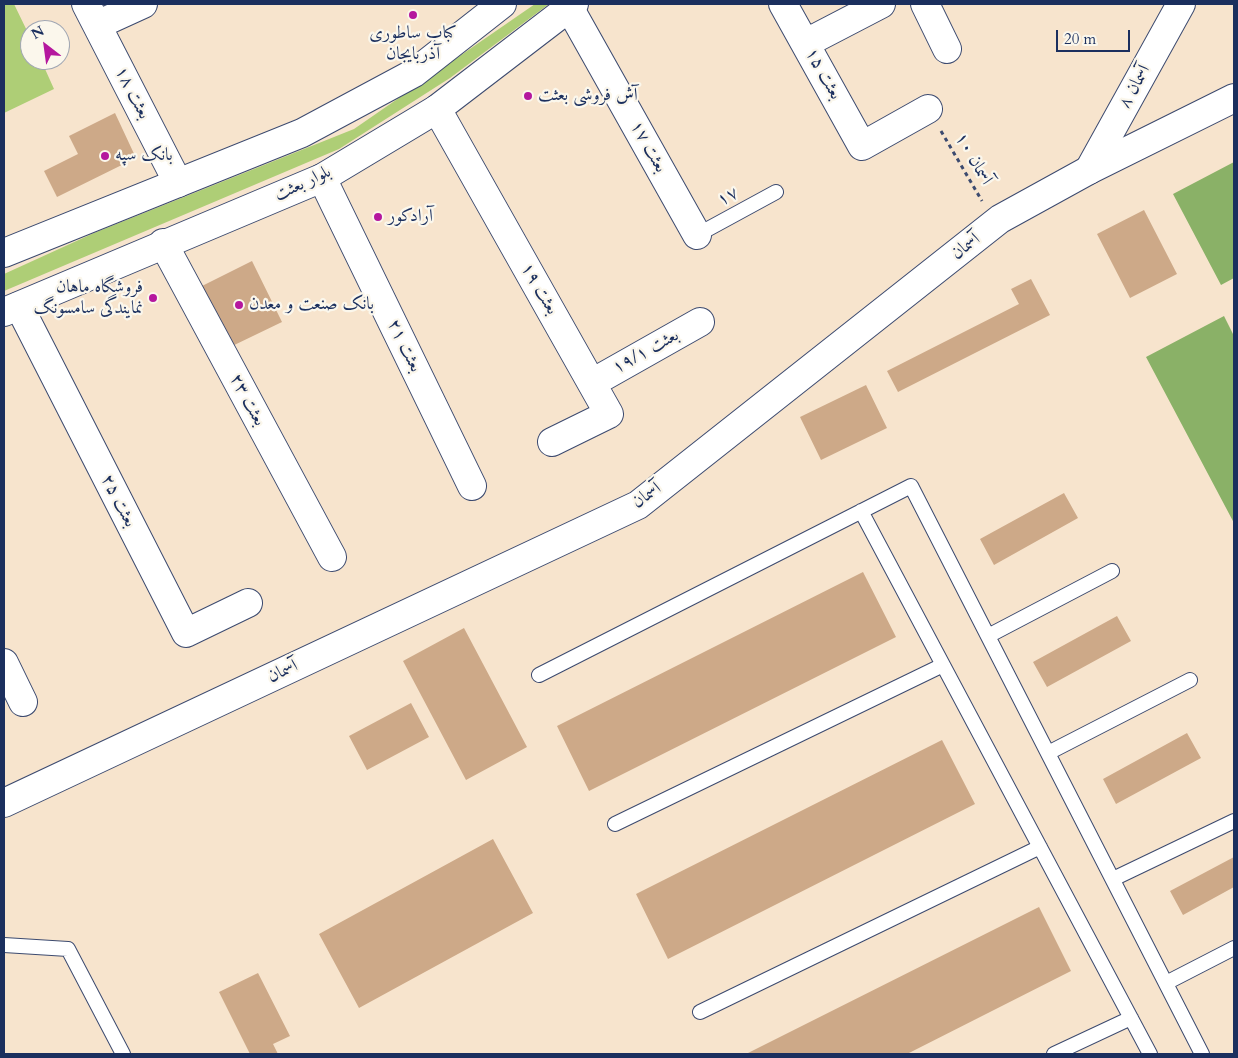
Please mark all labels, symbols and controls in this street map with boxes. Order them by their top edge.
marker: کباب ساطوری آذربایجان [407,9,419,21]
north arrow [20,20,70,70]
scale bar [1058,20,1132,52]
text: N [28,21,48,44]
place label: کباب ساطوری آذربایجان [369,23,457,66]
text: 20 m [1064,29,1096,49]
street label: بعثت ۱۵ [800,44,846,104]
street label: ۸ آسمان [1114,62,1156,112]
street label: بعثت ۱۸ [110,63,154,123]
place label: آش فروشی بعثت [538,85,638,107]
marker: آش فروشی بعثت [522,90,534,102]
street label: بعثت ۱۷ [625,117,671,177]
street label: ۱۰ آسمان [949,129,997,189]
place label: بانک سپه [115,145,173,167]
marker: بانک سپه [99,150,111,162]
street label: بلوار بعثت [271,162,335,206]
street label: ۱۷ [714,183,742,211]
place label: آرادکور [388,206,433,228]
marker: آرادکور [372,211,384,223]
street label: آسمان [947,229,985,265]
street label: بعثت ۱۹ [516,259,562,319]
place label: فروشگاه ماهان نمایندگی سامسونگ [34,277,143,320]
marker: فروشگاه ماهان نمایندگی سامسونگ [147,292,159,304]
place label: بانک صنعت و معدن [249,294,374,316]
marker: بانک صنعت و معدن [233,299,245,311]
street label: ۲۱ بعثت [382,316,426,376]
street label: ۱۹/۱ بعثت [609,325,683,379]
street label: ۲۳ بعثت [224,370,270,430]
street label: ۲۵ بعثت [96,471,140,531]
street label: آسمان [628,478,666,514]
street label: آسمان [264,656,302,688]

